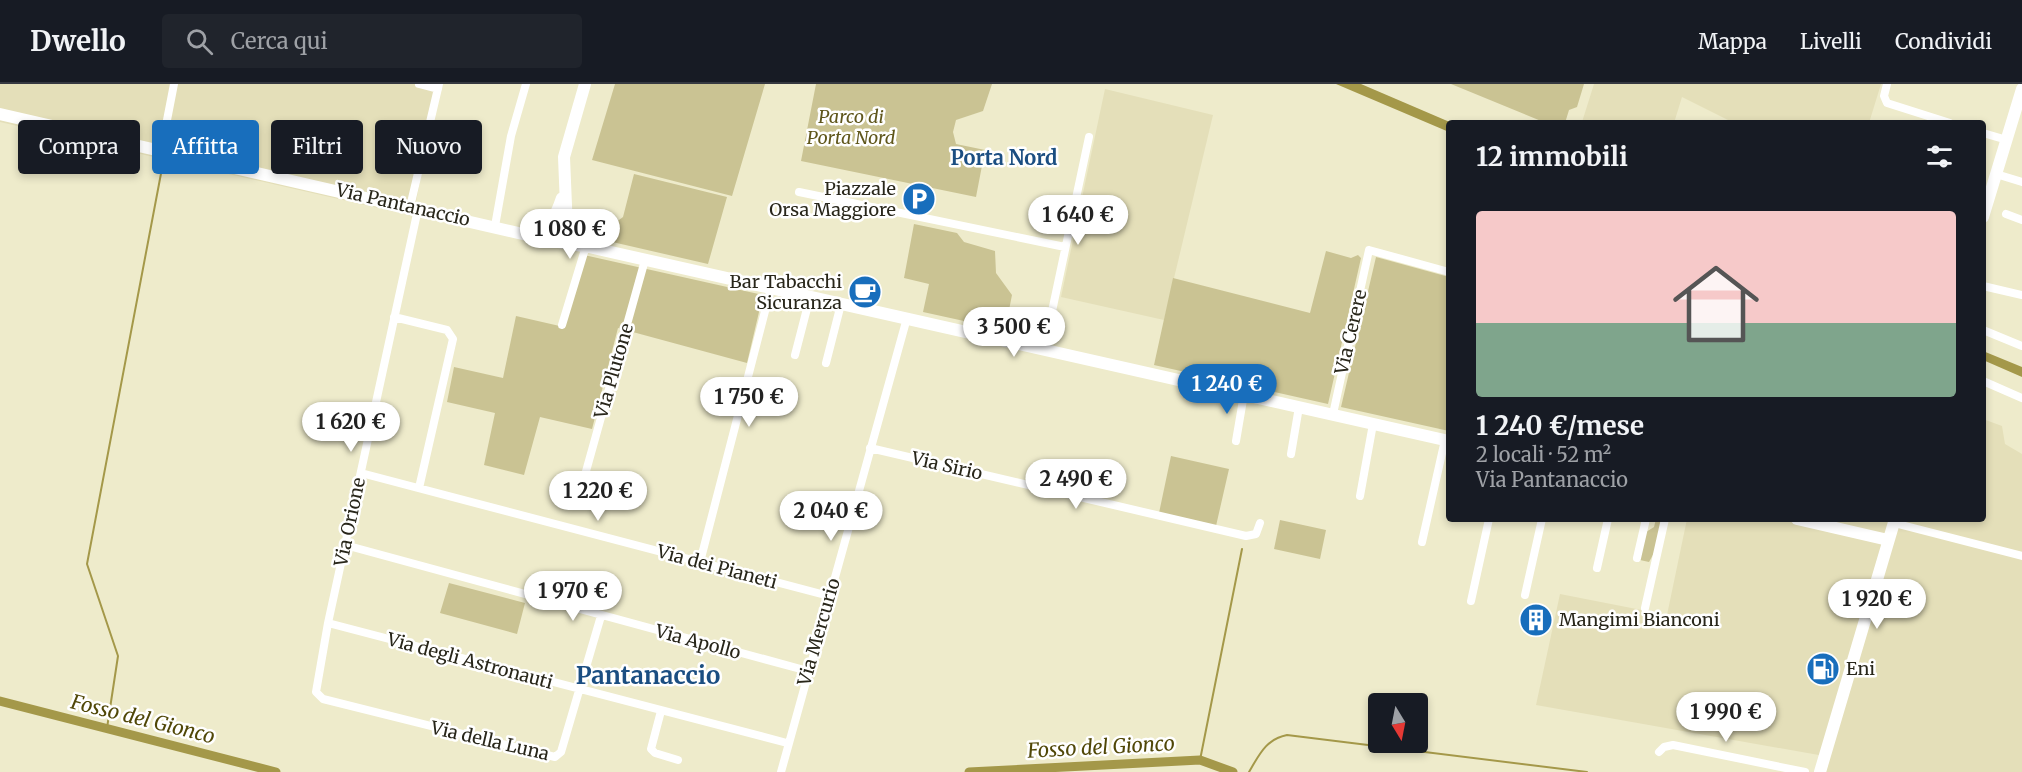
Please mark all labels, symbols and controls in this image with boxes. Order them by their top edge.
search box [162,14,582,68]
text: Dwello [30,23,126,59]
icon: search [183,25,216,58]
text: Cerca qui [231,27,328,55]
text: Mappa [1698,28,1767,55]
text: Livelli [1800,28,1862,55]
text: Condividi [1895,28,1992,55]
park label: Parco di Porta Nord [807,105,896,149]
chip: Compra [18,120,140,174]
chip: Affitta [152,120,259,174]
chip: Filtri [271,120,363,174]
chip: Nuovo [375,120,482,174]
text: 12 immobili [1476,140,1628,173]
icon: filters [1923,140,1956,173]
district label: Porta Nord [951,145,1057,170]
place label: Piazzale Orsa Maggiore [769,177,896,221]
street label: Via Pantanaccio [333,178,472,231]
parking icon: Piazzale Orsa Maggiore [901,181,937,217]
pin: 1 640 € [1023,195,1133,246]
text: 1 640 € [1042,202,1114,227]
pin: 1 080 € [515,209,625,260]
text: 1 080 € [534,216,606,241]
icon: home [1662,250,1770,358]
place label: Bar Tabacchi Sicuranza [730,270,842,314]
cafe icon: Bar Tabacchi Sicuranza [847,274,883,310]
street label: Via Cerere [1329,287,1371,378]
pin: 3 500 € [959,307,1069,358]
text: 3 500 € [977,314,1051,339]
street label: Via Plutone [589,321,638,422]
pin: 1 240 € [1172,364,1282,415]
text: 1 240 € [1192,371,1262,396]
pin: 1 750 € [694,377,804,428]
text: 1 750 € [714,384,784,409]
pin: 1 620 € [296,402,406,453]
text: 1 620 € [316,409,386,434]
text: 1 240 €/mese [1476,409,1644,442]
text: 2 locali · 52 m² [1476,442,1611,467]
street label: Via Sirio [908,446,985,485]
pin: 2 490 € [1021,459,1131,510]
text: 2 490 € [1039,466,1113,491]
text: Via Pantanaccio [1476,467,1628,492]
pin: 1 220 € [543,471,653,522]
street label: Via Orione [329,475,370,569]
text: 1 220 € [563,478,633,503]
pin: 2 040 € [776,491,886,542]
text: 2 040 € [794,498,868,523]
street label: Via dei Pianeti [654,539,780,594]
pin: 1 970 € [518,571,628,622]
street label: Via Mercurio [792,575,845,689]
text: 1 970 € [538,578,608,603]
pin: 1 920 € [1822,579,1932,630]
text: 1 920 € [1842,586,1912,611]
building icon: Mangimi Bianconi [1518,602,1554,638]
place label: Mangimi Bianconi [1559,608,1720,631]
street label: Via Apollo [652,619,743,664]
street label: Via degli Astronauti [384,627,556,694]
fuel station icon: Eni [1805,651,1841,687]
place label: Eni [1846,657,1875,680]
district label: Pantanaccio [576,660,720,691]
water label: Fosso del Gionco [68,688,218,748]
pin: 1 990 € [1671,692,1781,743]
north arrow [1368,693,1428,753]
map controls [1368,693,1428,753]
text: 1 990 € [1690,699,1762,724]
street label: Via della Luna [428,715,552,765]
water label: Fosso del Gionco [1026,730,1175,763]

